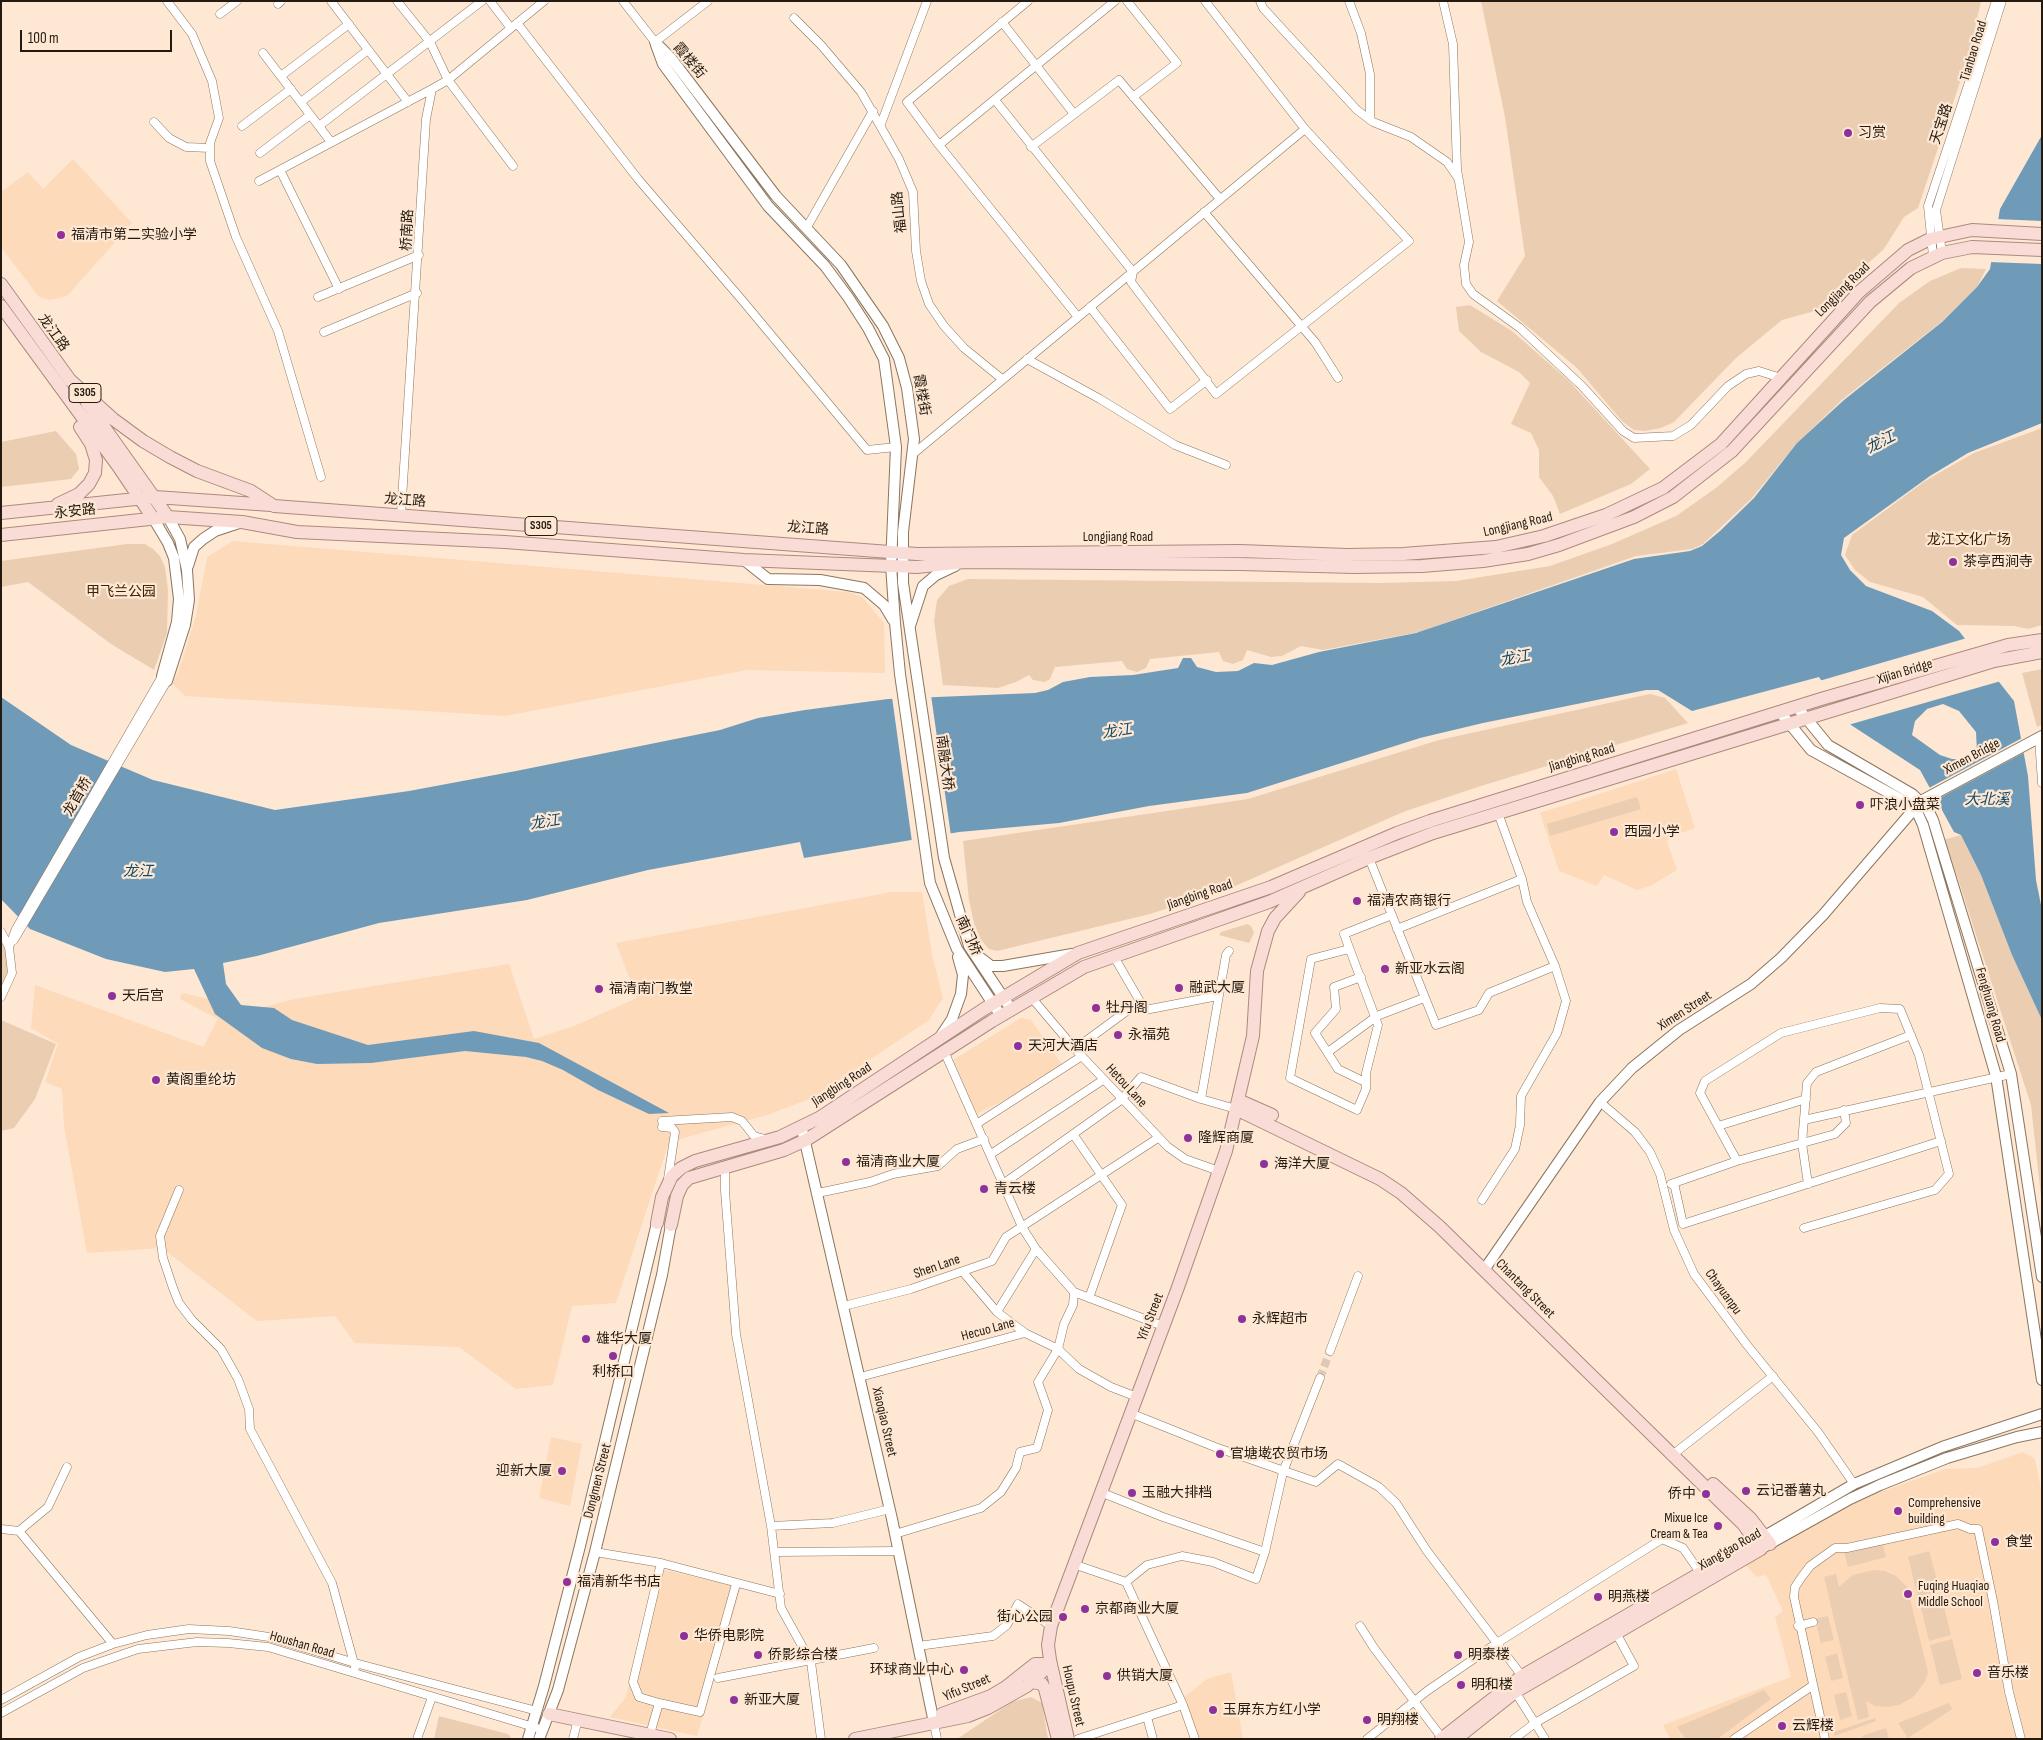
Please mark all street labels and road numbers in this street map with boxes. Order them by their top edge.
street label: Tianbao Road [1957,19,1991,83]
street label: 霞楼街 [669,40,709,82]
street label: 天宝路 [1928,101,1956,147]
street label: 福山路 [889,190,911,234]
street label: 桥南路 [399,209,417,251]
street label: Longjiang Road [1812,259,1874,321]
street label: 龙江路 [34,311,72,355]
street label: 霞楼街 [909,373,933,417]
road number: S305 [69,383,101,402]
street label: 龙江路 [383,491,427,511]
street label: 永安路 [53,501,97,523]
street label: Longjiang Road [1482,509,1554,541]
road number: S305 [525,516,557,536]
street label: 龙江路 [786,519,830,539]
street label: Longjiang Road [1083,529,1153,545]
street label: Xijian Bridge [1875,656,1935,688]
street label: 南融大桥 [932,734,956,792]
street label: Ximen Bridge [1941,735,2003,779]
street label: Jiangbing Road [1547,740,1617,776]
street label: 龙首桥 [60,775,96,819]
street label: Jiangbing Road [1165,876,1235,914]
street label: 南门桥 [952,913,984,959]
street label: Fenghuang Road [1971,966,2009,1044]
street label: Ximen Street [1655,987,1715,1035]
street label: Jiangbing Road [809,1059,875,1111]
street label: Hetou Lane [1102,1061,1150,1111]
street label: Shen Lane [912,1251,962,1283]
street label: Chantang Street [1492,1256,1558,1322]
street label: Chayuanpu [1701,1266,1745,1318]
street label: Yifu Street [1134,1291,1168,1343]
street label: Hecuo Lane [960,1315,1016,1345]
street label: Xiaoqiao Street [868,1385,900,1459]
street label: Dongmen Street [581,1442,615,1520]
street label: Xiang'gao Road [1696,1525,1764,1575]
street label: Houshan Road [268,1628,336,1662]
street label: Houpu Street [1058,1664,1088,1728]
street label: Yifu Street [941,1671,993,1705]

